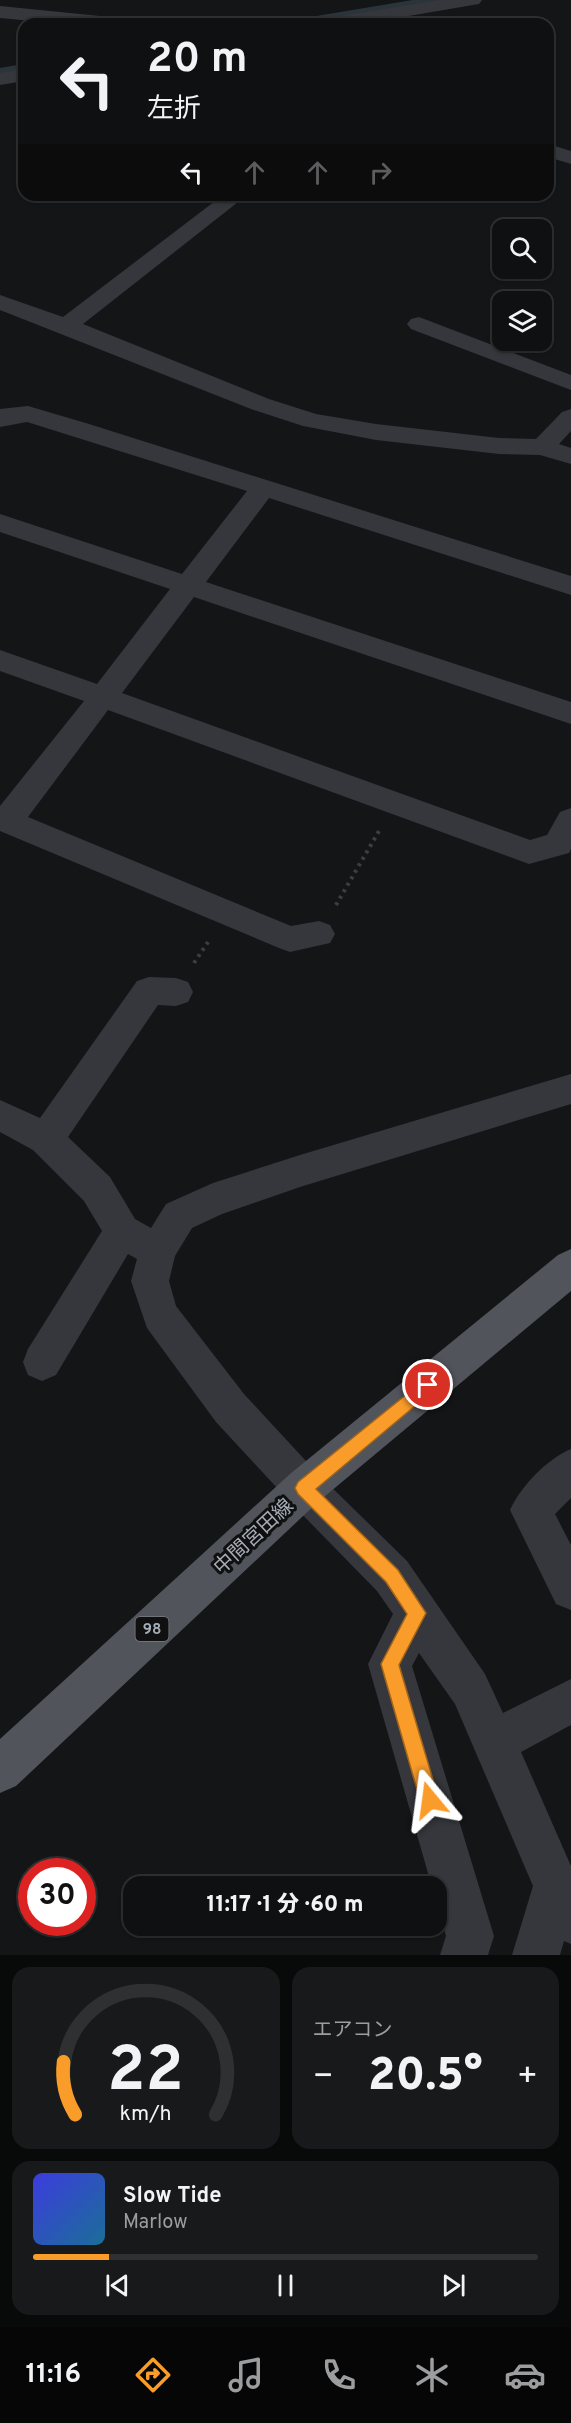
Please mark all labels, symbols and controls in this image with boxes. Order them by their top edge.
text: 20 m [147,34,248,87]
icon: left [48,42,126,120]
text: 左折 [147,93,201,127]
icon: left [175,156,208,189]
icon: ahead [238,156,271,189]
icon: ahead [301,156,334,189]
icon: right [364,156,397,189]
map controls [492,219,552,351]
button: search [492,219,552,279]
button: layers [492,291,552,351]
pin [402,1359,453,1410]
icon: arrive [411,1368,444,1401]
street label: 中間宮田線 [209,1494,300,1581]
road number: 98 [136,1617,168,1641]
position arrow [398,1768,462,1832]
speed limit sign: 30 [18,1858,96,1936]
text: 11:17 · 1 分 · 60 m [206,1892,364,1919]
text: エアコン [313,2018,393,2044]
text: 22 [108,2034,184,2113]
text: 20.5° [368,2049,483,2106]
text: − [313,2057,334,2099]
text: + [517,2057,538,2099]
text: km/h [120,2101,172,2128]
text: Slow Tide [123,2183,222,2210]
text: Marlow [123,2210,187,2236]
icon: previous [101,2269,134,2302]
icon: pause [269,2269,302,2302]
icon: next [437,2269,470,2302]
icon: directions [132,2354,174,2396]
icon: music [225,2354,267,2396]
icon: phone [318,2354,360,2396]
icon: climate [411,2354,453,2396]
icon: car [504,2354,546,2396]
text: 11:16 [25,2358,81,2392]

